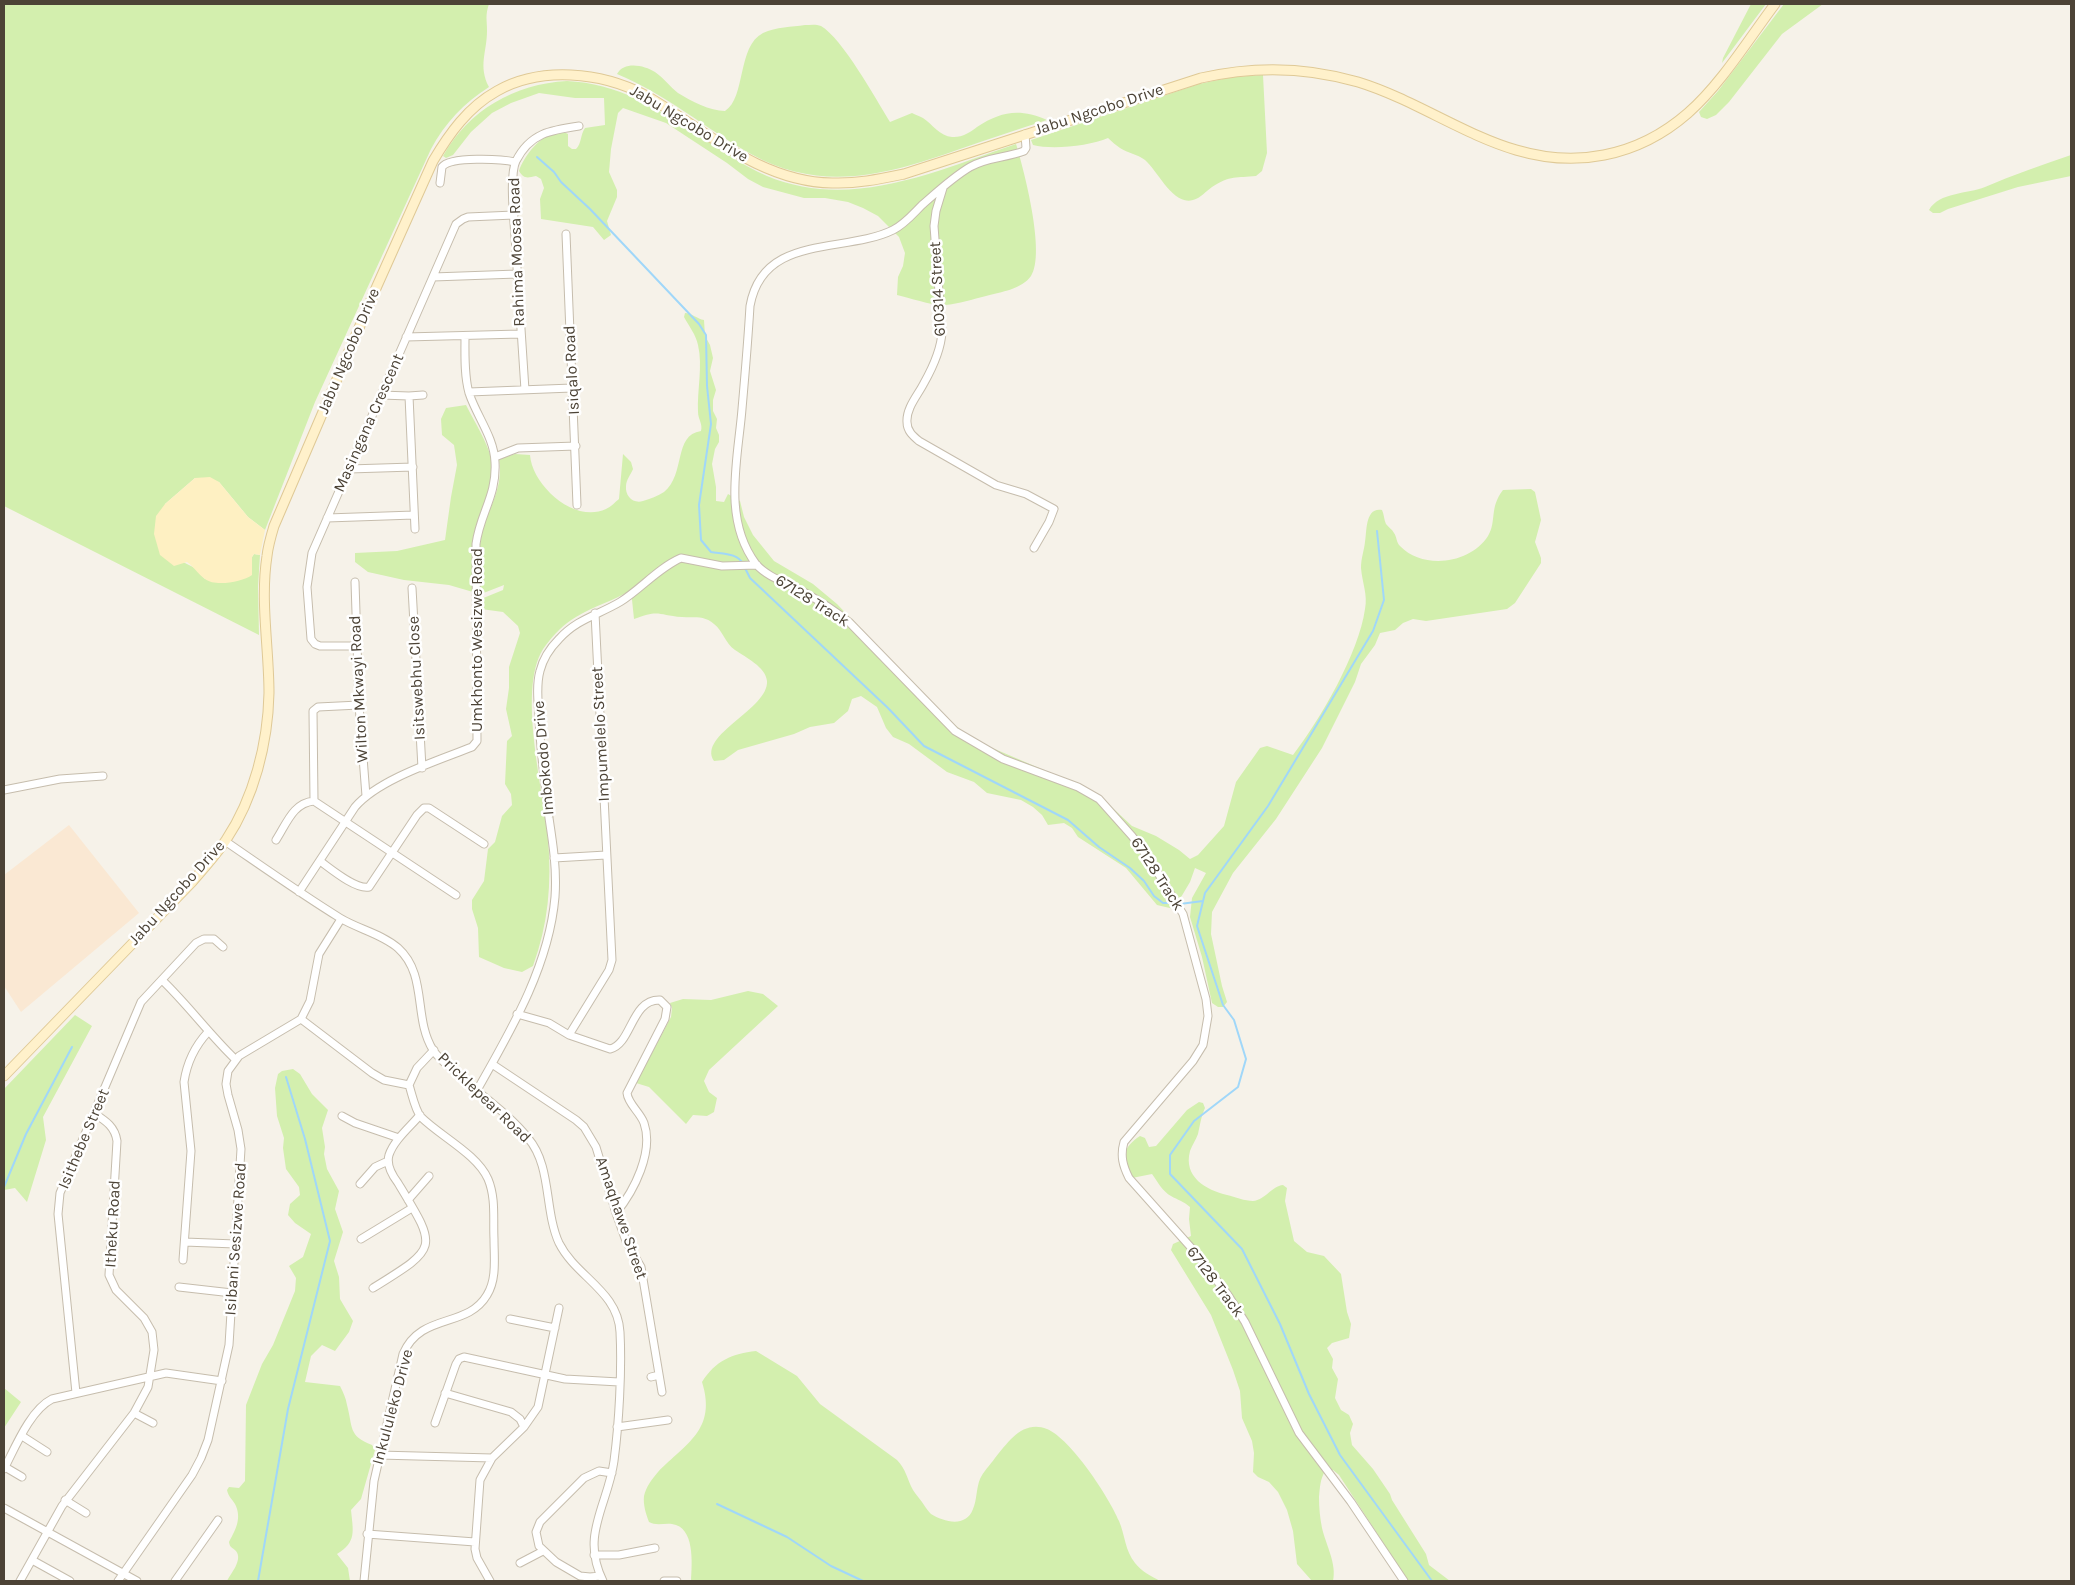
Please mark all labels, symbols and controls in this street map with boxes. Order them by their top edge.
street label: Jabu Ngcobo Drive [1032,80,1166,140]
street label: Jabu Ngcobo Drive [626,81,752,167]
street label: Rahima Moosa Road [505,177,529,327]
street label: 610314 Street [926,241,950,337]
street label: Jabu Ngcobo Drive [314,285,384,417]
street label: Isiqalo Road [560,325,584,415]
street label: Masingana Crescent [330,351,408,495]
street label: Umkhonto Wesizwe Road [467,548,487,732]
street label: 67128 Track [771,571,853,631]
street label: Wilton Mkwayi Road [346,615,372,763]
street label: Isitswebhu Close [404,615,430,741]
street label: Impumelelo Street [588,666,614,802]
street label: Imbokodo Drive [529,700,559,816]
street label: 67128 Track [1126,834,1188,914]
street label: Jabu Ngcobo Drive [125,837,229,949]
street label: Pricklepear Road [433,1049,535,1147]
street label: Isithebe Street [54,1086,114,1192]
street label: Amaqhawe Street [591,1154,651,1282]
street label: Isibani Sesizwe Road [221,1162,251,1316]
street label: Itheku Road [101,1180,125,1268]
street label: 67128 Track [1182,1243,1248,1321]
street label: Inkululeko Drive [368,1347,418,1467]

